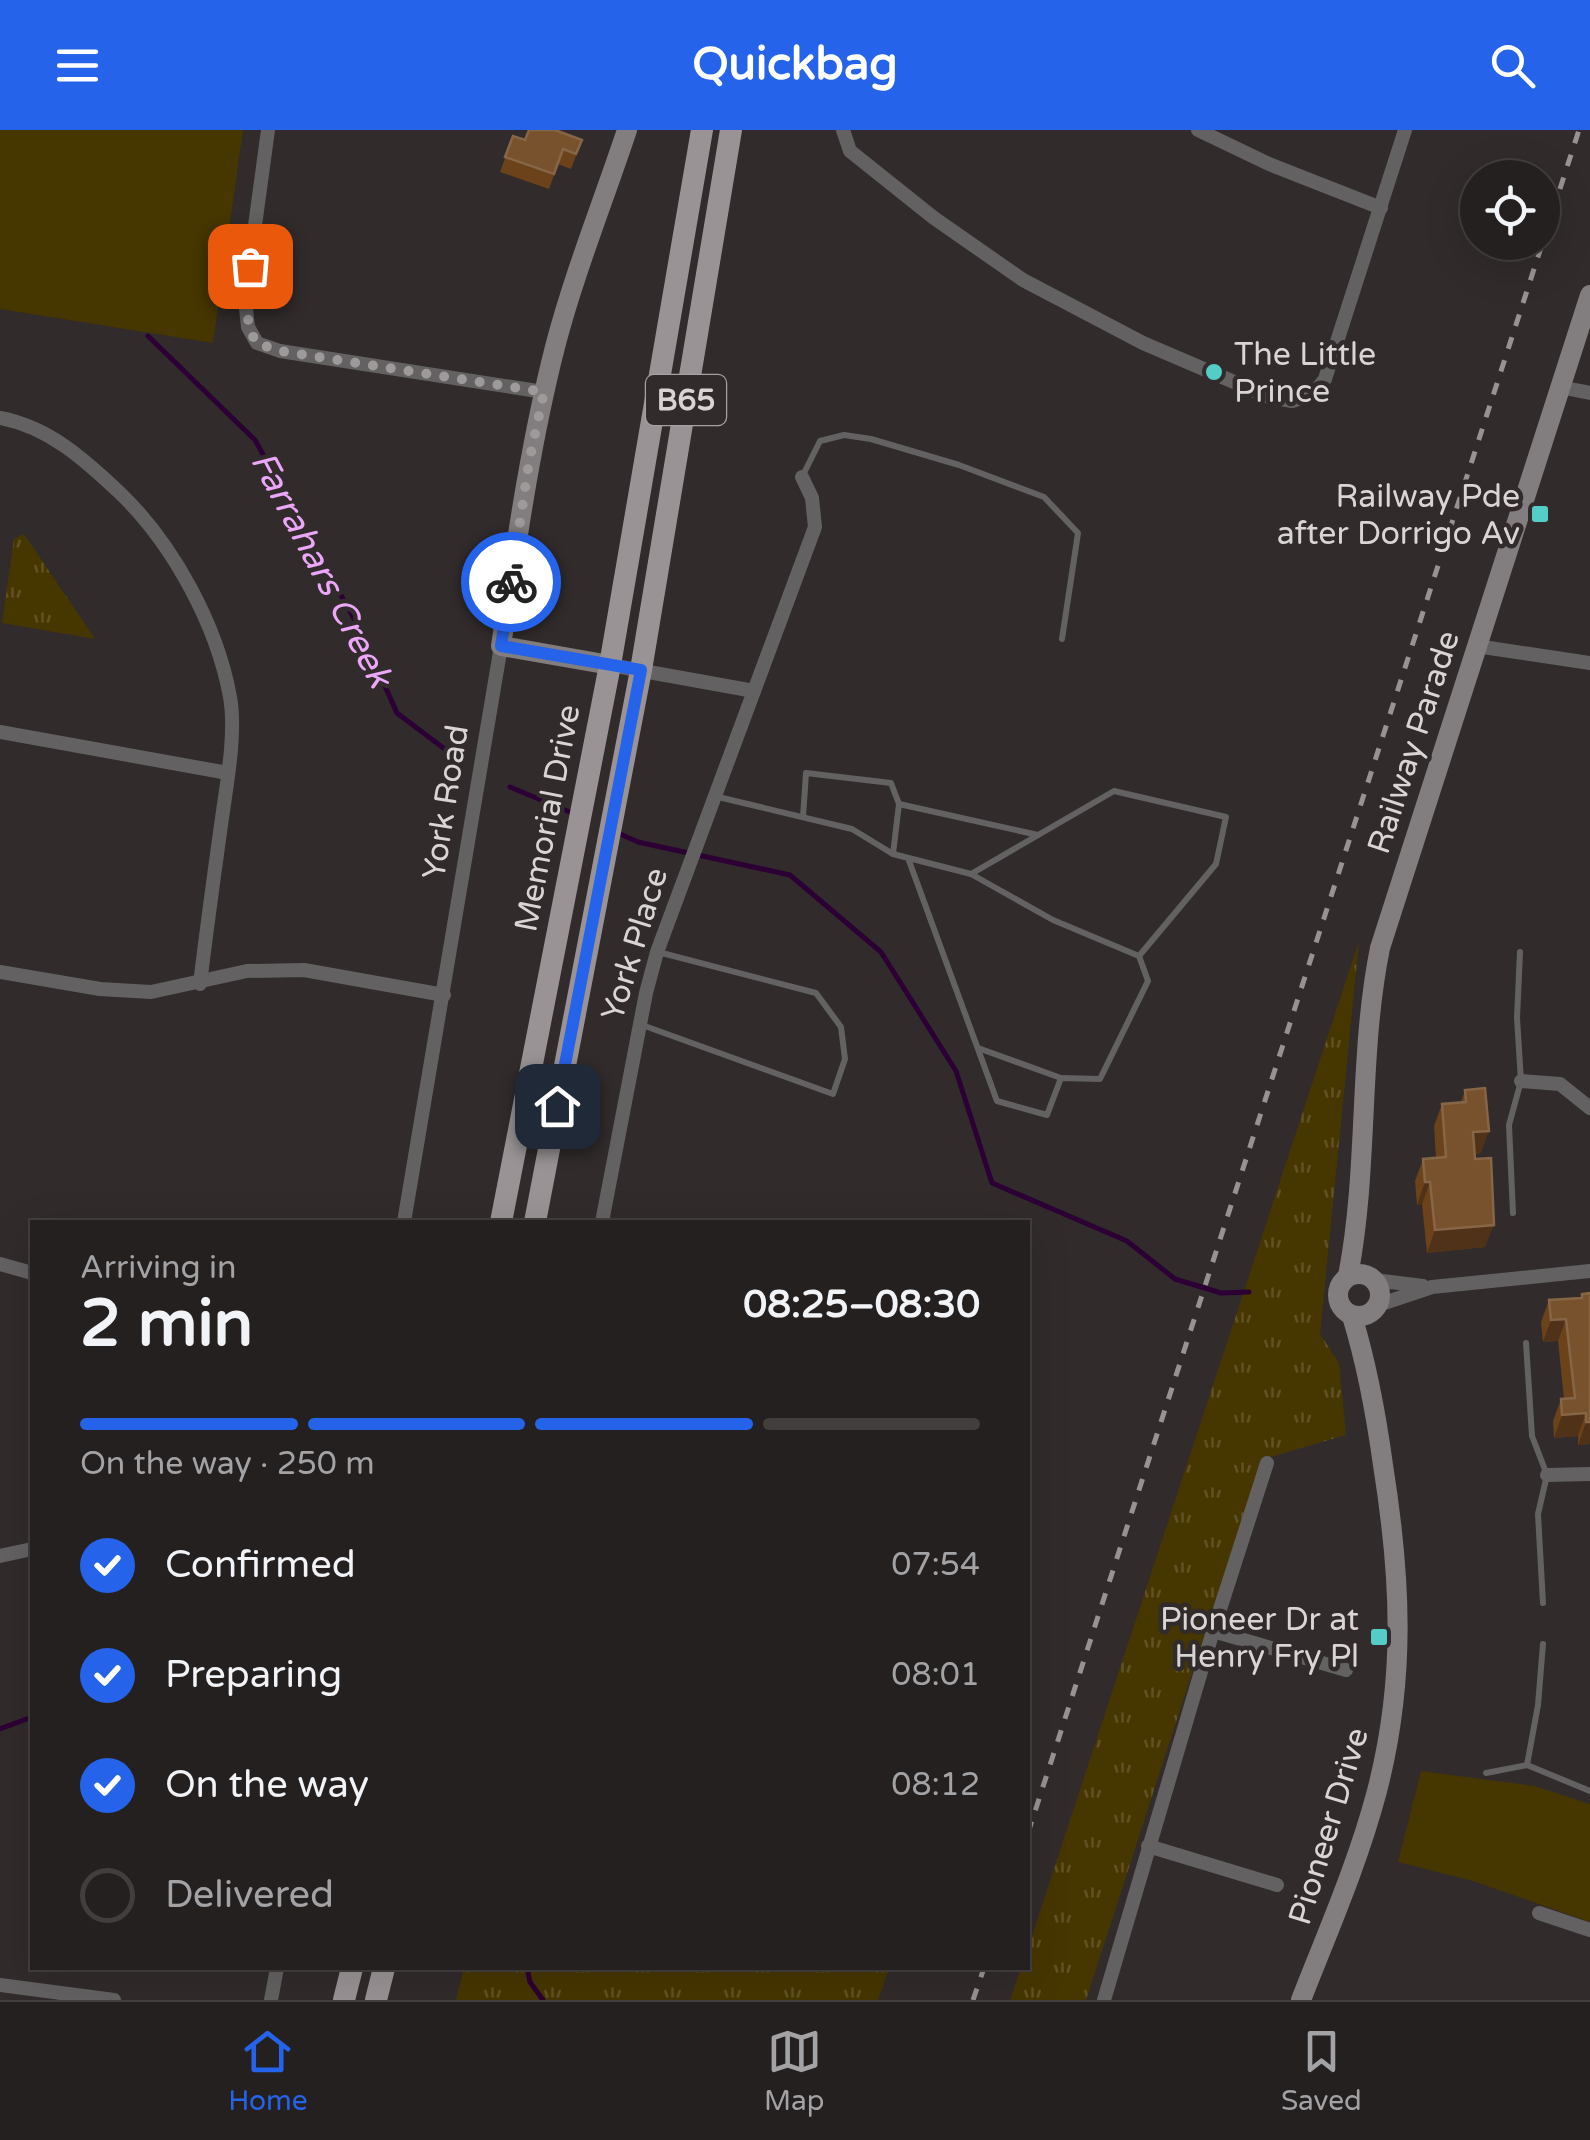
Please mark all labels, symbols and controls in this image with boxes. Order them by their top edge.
icon: menu [50,38,105,93]
text: Quickbag [692,38,898,92]
icon: search [1485,38,1540,93]
map controls [1460,160,1560,260]
button: locate [1460,160,1560,260]
pin [208,224,293,309]
icon: bag [223,239,278,294]
place label: The Little Prince [1234,336,1376,411]
marker: The Little Prince [1203,361,1225,383]
road number: B65 [646,375,726,425]
water label: Farrahars Creek [241,445,402,697]
place label: Railway Pde after Dorrigo Av [1277,478,1520,553]
marker: Railway Pde after Dorrigo Av [1529,503,1551,525]
courier [461,532,561,632]
icon: bike [484,555,539,610]
street label: Railway Parade [1360,626,1468,859]
street label: Memorial Drive [507,701,589,935]
street label: York Road [415,722,477,882]
street label: York Place [594,863,676,1025]
pin [515,1064,600,1149]
icon: home [530,1079,585,1134]
text: Arriving in [80,1249,237,1287]
text: 08:25–08:30 [743,1282,980,1328]
text: 2 min [80,1285,253,1364]
text: On the way · 250 m [80,1445,375,1483]
icon: check [80,1538,135,1593]
text: Confirmed [165,1542,356,1588]
text: 07:54 [891,1546,980,1584]
place label: Pioneer Dr at Henry Fry Pl [1160,1601,1359,1676]
marker: Pioneer Dr at Henry Fry Pl [1368,1626,1390,1648]
icon: check [80,1648,135,1703]
text: Preparing [165,1652,342,1698]
text: 08:01 [891,1656,980,1694]
street label: Pioneer Drive [1281,1723,1377,1929]
icon: check [80,1758,135,1813]
text: On the way [165,1762,369,1808]
text: 08:12 [891,1766,980,1804]
text: Delivered [165,1872,334,1918]
tab: Home [228,2024,308,2118]
tab: Map [764,2024,824,2118]
tab: Saved [1281,2024,1362,2118]

